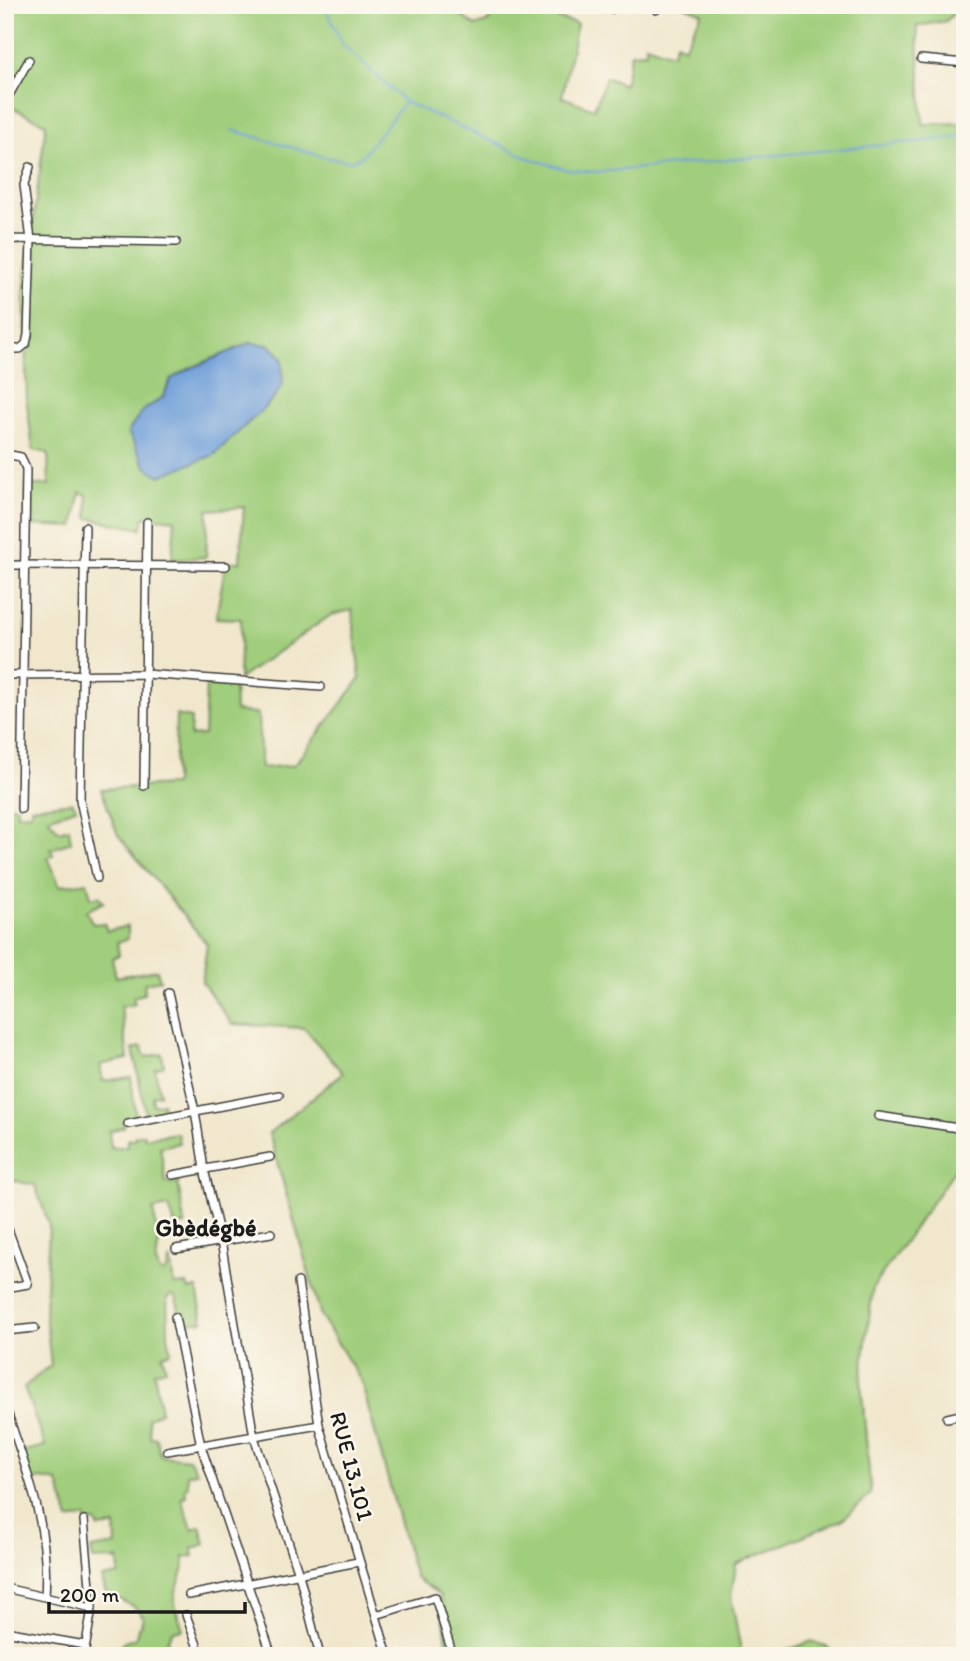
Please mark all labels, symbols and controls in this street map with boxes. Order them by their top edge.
district label: Gbèdégbé [155,1213,257,1243]
street label: RUE 13.101 [324,1408,380,1524]
scale bar [49,1570,245,1614]
text: 200 m [60,1582,120,1607]

